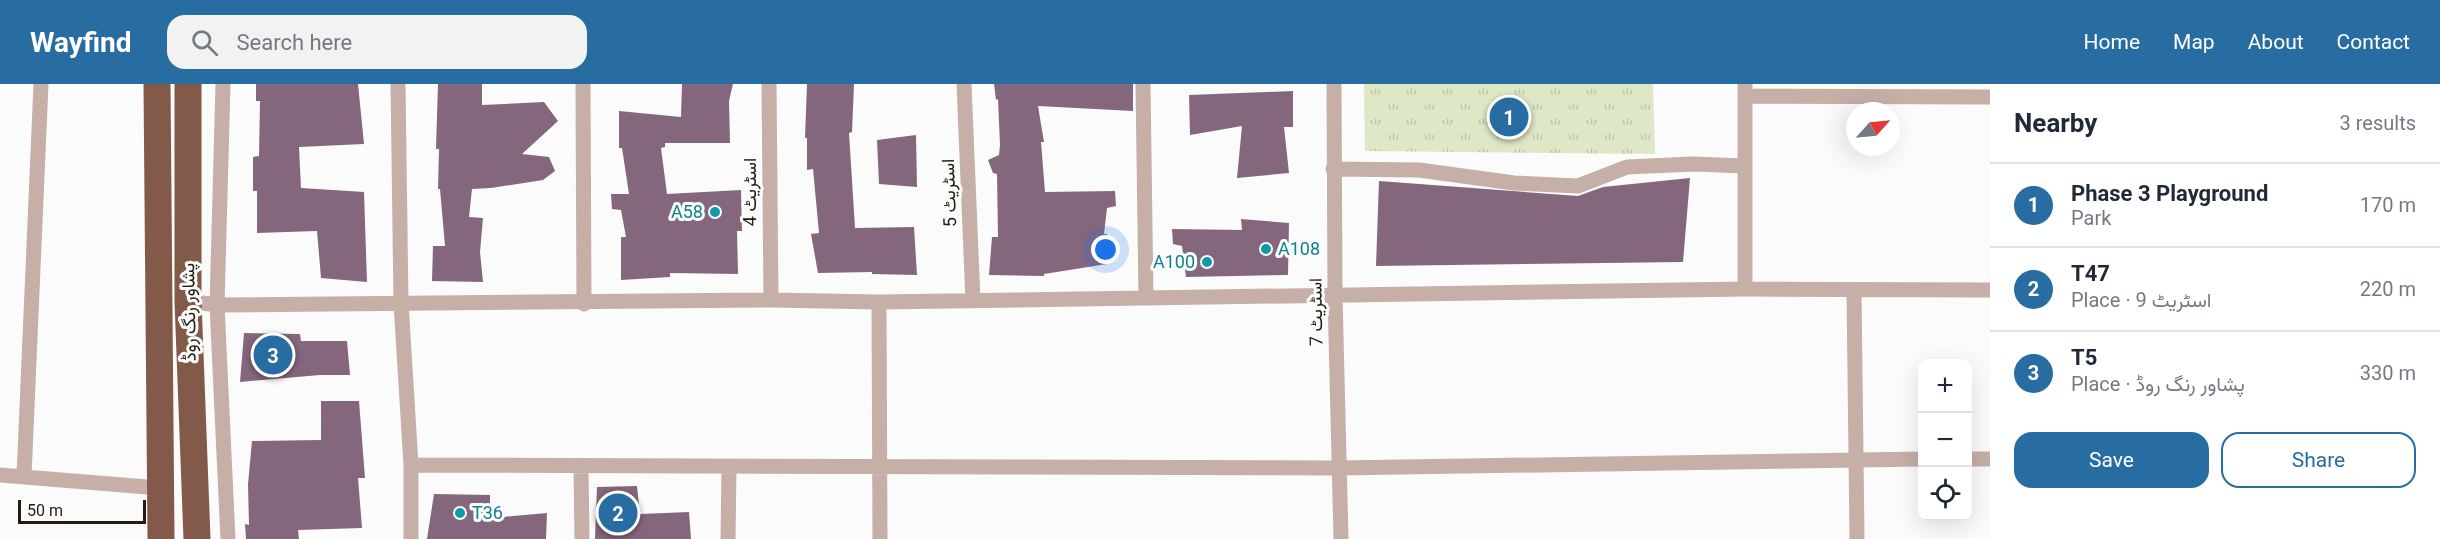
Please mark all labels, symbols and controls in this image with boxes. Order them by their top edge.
search box [167,15,587,69]
text: Wayfind [30,26,131,59]
icon: search [188,26,221,59]
text: Search here [236,30,352,55]
text: Home [2084,30,2140,54]
text: Map [2173,30,2215,54]
text: About [2248,30,2304,54]
text: Contact [2337,30,2410,54]
pin: 1 [1490,94,1528,140]
north arrow [1846,102,1900,156]
text: Nearby [2014,108,2097,138]
text: 3 results [2340,111,2416,135]
street label: اسٹریٹ 4 [739,158,761,226]
street label: اسٹریٹ 5 [937,158,961,228]
text: Phase 3 Playground [2071,181,2268,206]
text: 1 [2028,193,2039,217]
text: 170 m [2360,193,2416,217]
place label: A58 [671,201,703,222]
marker: A58 [708,205,722,219]
text: Park [2071,206,2111,230]
your location [1091,235,1120,264]
place label: A108 [1278,238,1320,259]
marker: A108 [1259,242,1273,256]
place label: A100 [1153,251,1195,272]
marker: A100 [1200,255,1214,269]
text: T47 [2071,261,2110,286]
street label: پشاور رنگ روڈ [177,263,202,361]
text: 2 [2028,277,2039,301]
text: 220 m [2360,277,2416,301]
street label: اسٹریٹ 7 [1304,278,1328,346]
text: Place · اسٹریٹ 9 [2071,288,2212,312]
pin: 3 [254,332,292,378]
text: T5 [2071,345,2097,370]
map controls [1918,359,1972,521]
button: + [1918,359,1972,413]
text: 3 [2028,361,2039,385]
text: 330 m [2360,361,2416,385]
text: Place · پشاور رنگ روڈ [2071,372,2245,396]
button: − [1918,413,1972,467]
button: Save [2014,432,2209,488]
button: Share [2221,432,2416,488]
button: locate [1918,467,1972,521]
pin: 2 [598,490,638,536]
scale bar [18,497,146,524]
text: 50 m [27,501,63,520]
place label: T36 [472,502,503,523]
marker: T36 [453,506,467,520]

